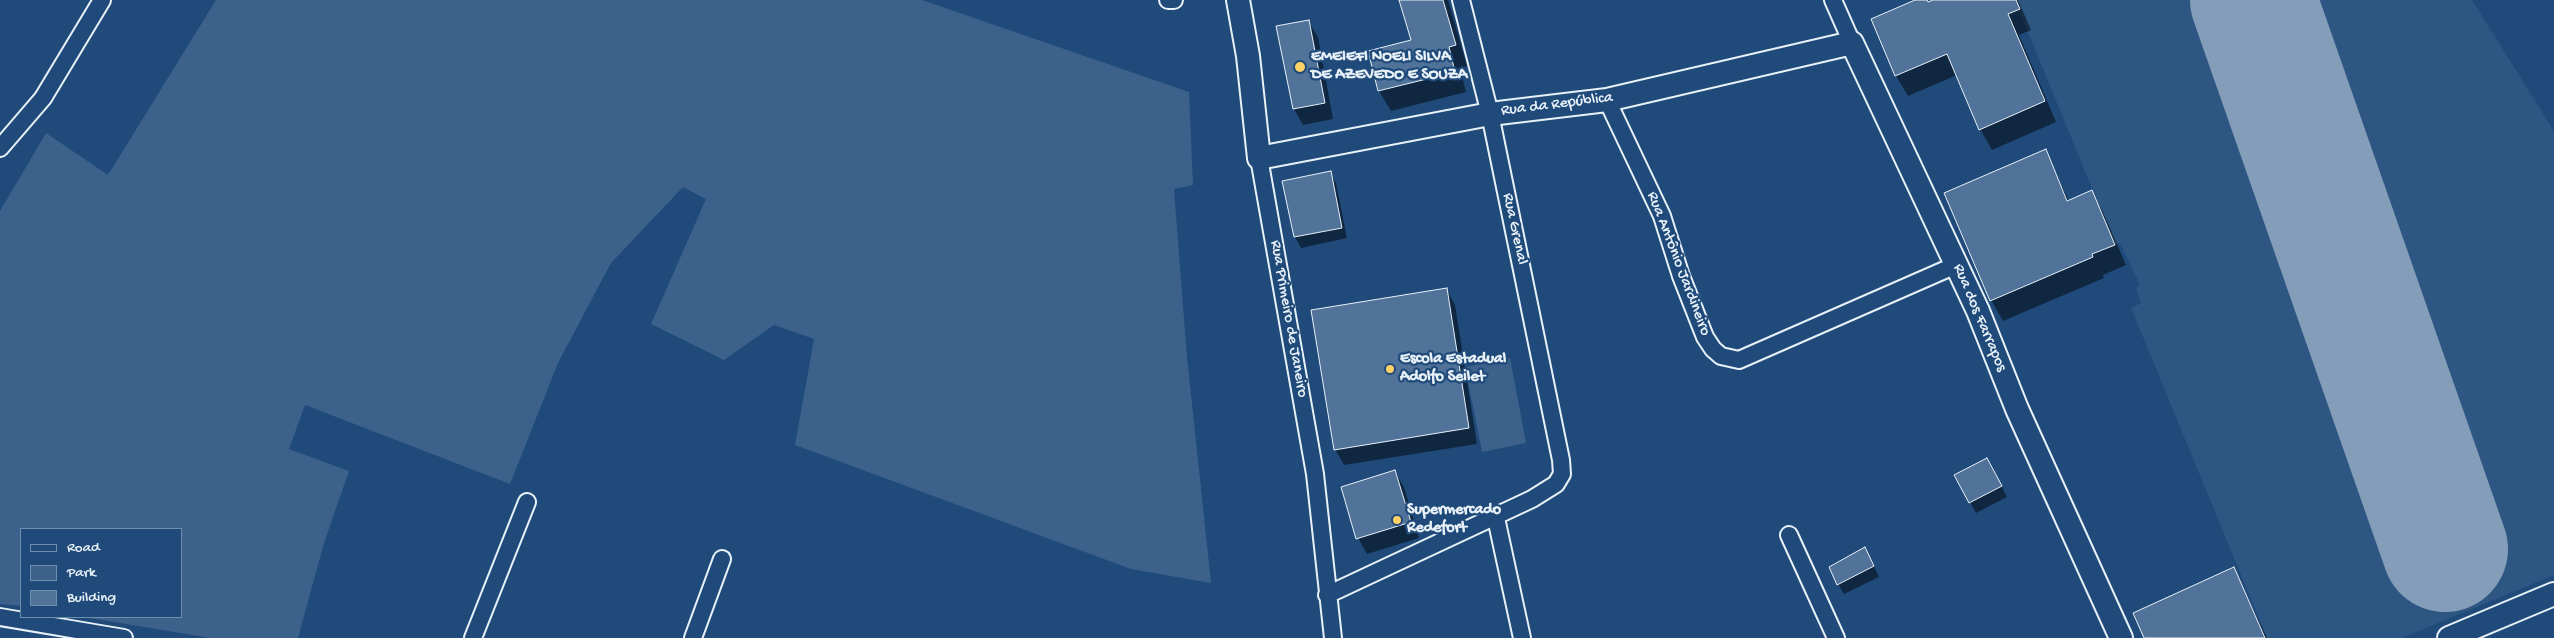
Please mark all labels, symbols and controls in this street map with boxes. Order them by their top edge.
place label: EMEIEFI NOELI SILVA DE AZEVEDO E SOUZA [1311,48,1468,86]
marker: EMEIEFI NOELI SILVA DE AZEVEDO E SOUZA [1293,60,1307,74]
street label: Rua da República [1500,89,1614,121]
street label: Rua Antônio Jardineiro [1642,189,1714,339]
street label: Rua Grenal [1497,192,1531,266]
street label: Rua Primeiro de Janeiro [1265,239,1311,399]
street label: Rua dos Farrapos [1948,261,2010,375]
place label: Escola Estadual Adolfo Seilet [1400,350,1506,388]
marker: Escola Estadual Adolfo Seilet [1384,363,1396,375]
place label: Supermercado Redefort [1407,501,1501,539]
marker: Supermercado Redefort [1391,514,1403,526]
legend [20,528,182,618]
text: Road [67,539,100,557]
text: Park [67,564,96,582]
text: Building [67,589,116,607]

